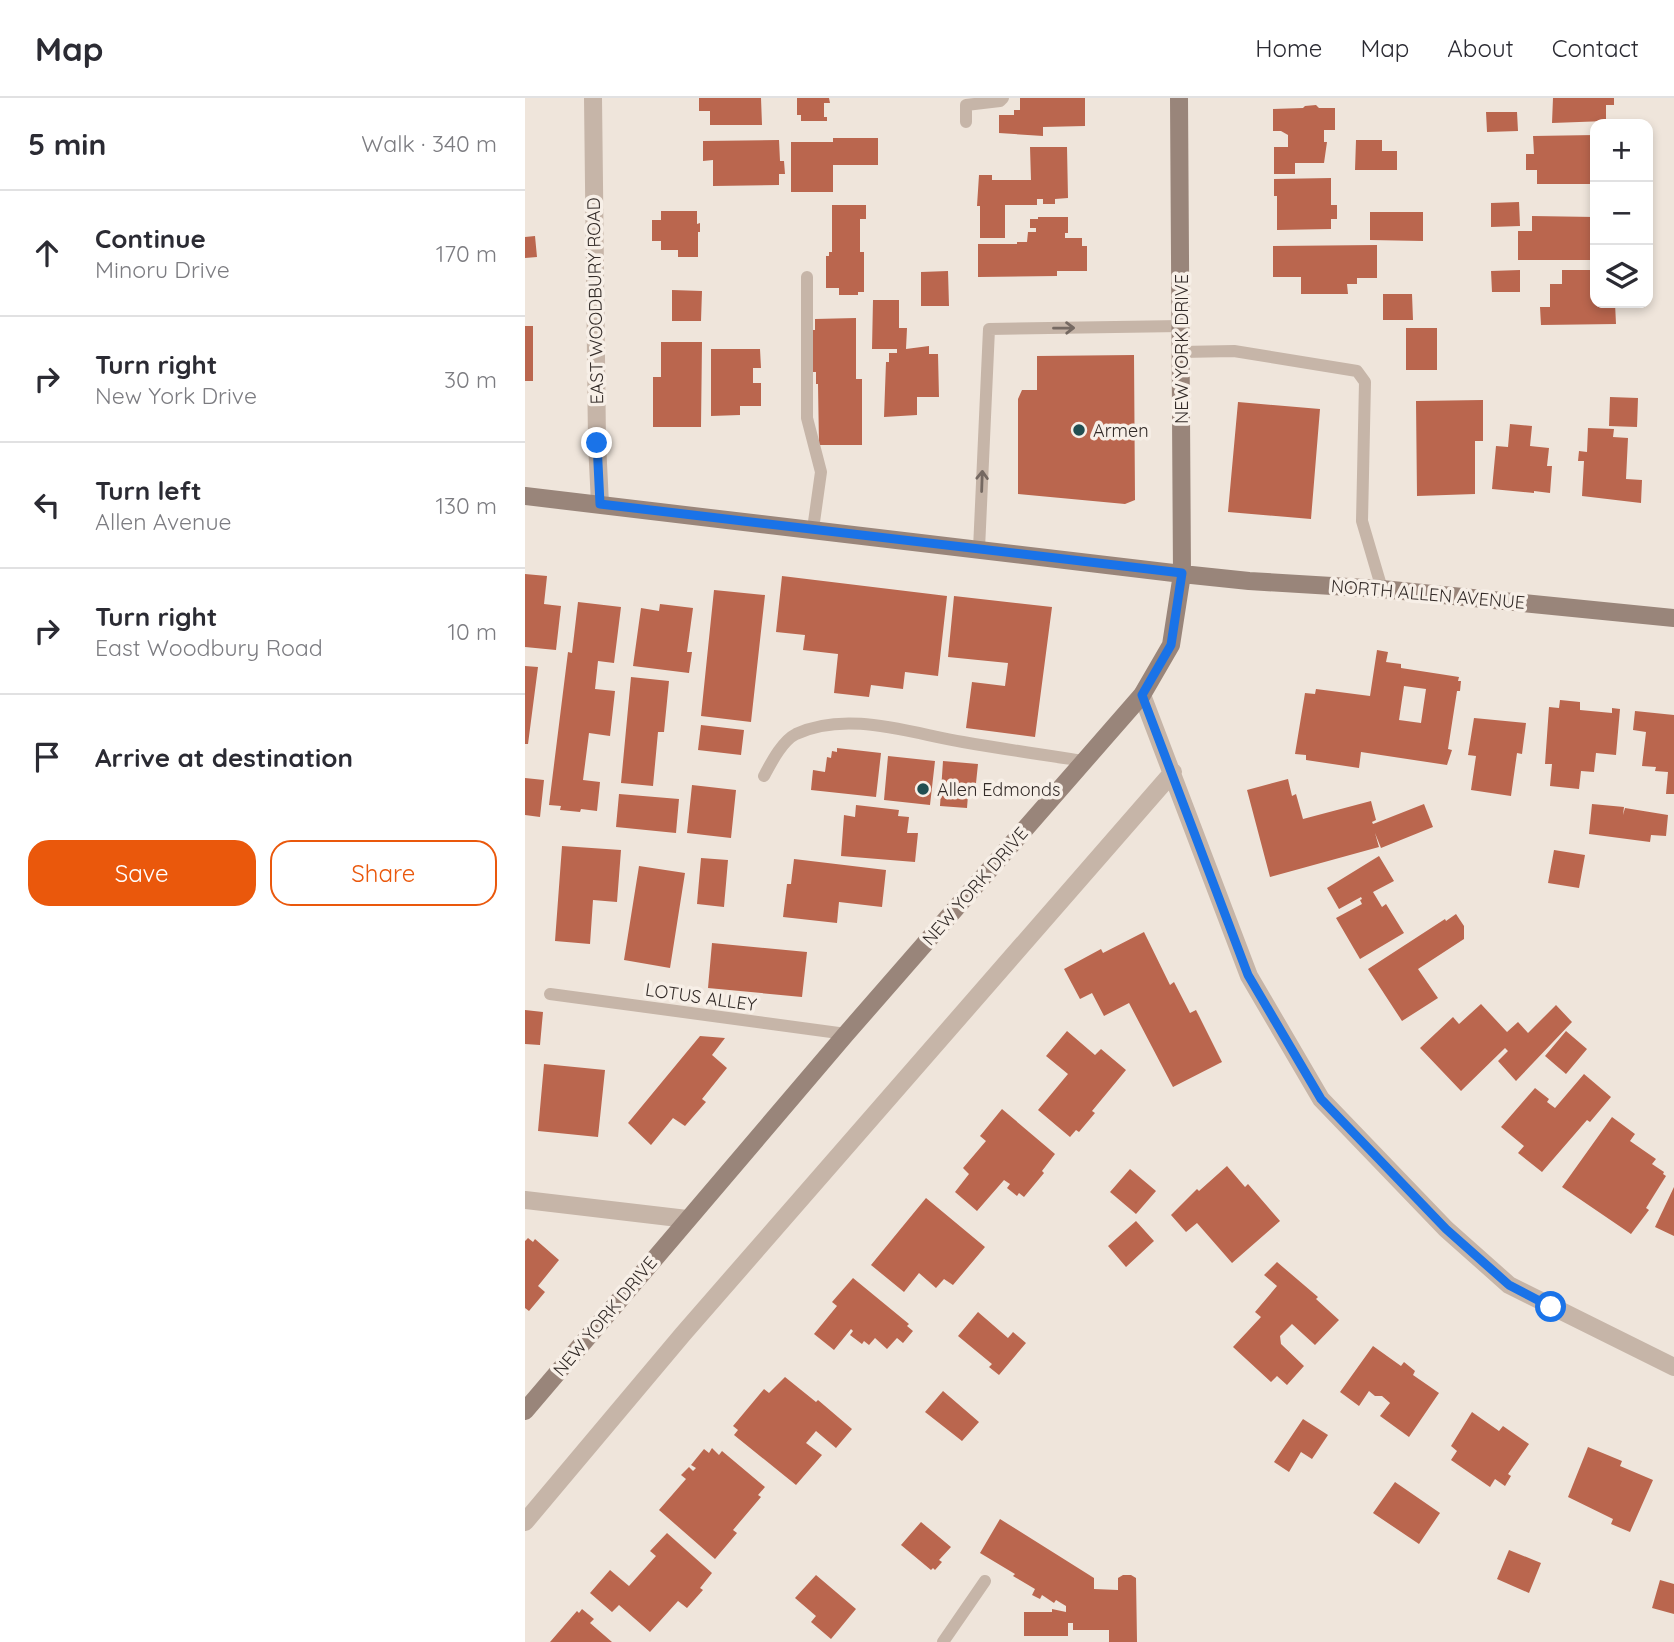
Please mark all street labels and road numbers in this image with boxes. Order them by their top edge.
street label: EAST WOODBURY ROAD [582,197,608,405]
street label: NEW YORK DRIVE [1170,274,1193,424]
street label: NORTH ALLEN AVENUE [1330,574,1526,614]
street label: NEW YORK DRIVE [917,822,1033,950]
street label: LOTUS ALLEY [644,978,758,1016]
street label: NEW YORK DRIVE [548,1251,662,1381]

